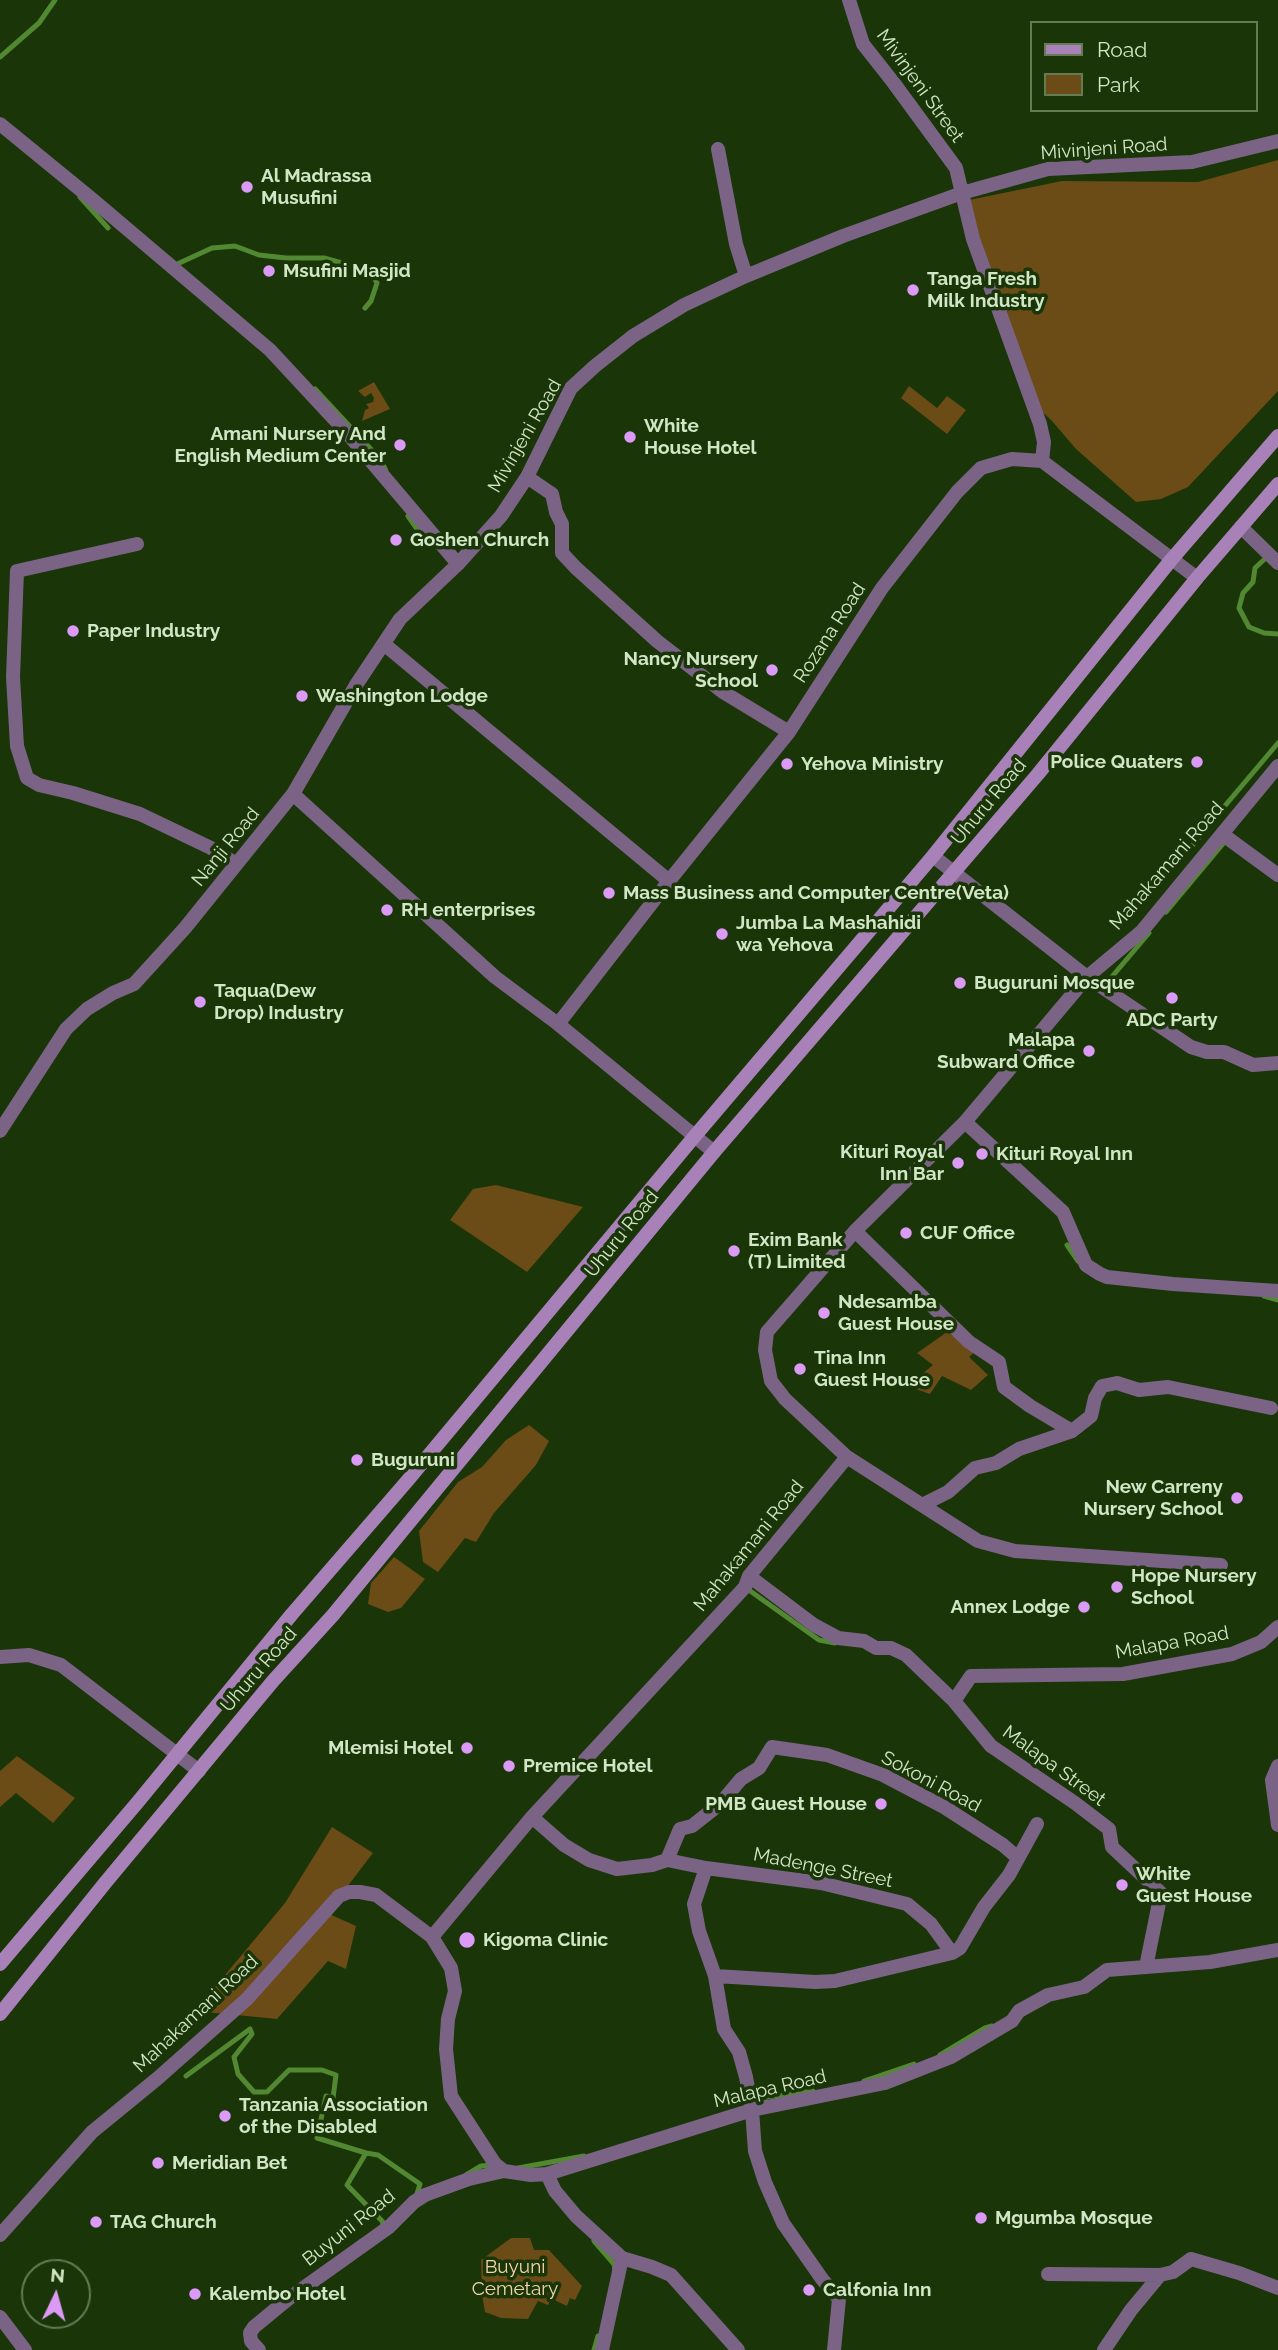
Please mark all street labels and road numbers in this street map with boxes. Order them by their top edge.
street label: Mivinjeni Street [871,25,969,147]
street label: Mivinjeni Road [1040,133,1168,165]
street label: Mivinjeni Road [483,375,567,497]
street label: Rozana Road [789,579,871,687]
street label: Uhuru Road [947,754,1031,850]
street label: Mahakamani Road [1105,797,1229,935]
street label: Nanji Road [187,803,265,891]
street label: Uhuru Road [580,1186,664,1282]
street label: Mahakamani Road [689,1476,809,1616]
street label: Malapa Road [1113,1622,1231,1664]
street label: Uhuru Road [216,1623,302,1717]
street label: Malapa Street [998,1721,1110,1811]
street label: Sokoni Road [877,1746,985,1818]
street label: Madenge Street [751,1843,895,1893]
street label: Mahakamani Road [129,1950,263,2078]
street label: Malapa Road [711,2065,829,2113]
street label: Buyuni Road [298,2185,400,2271]

